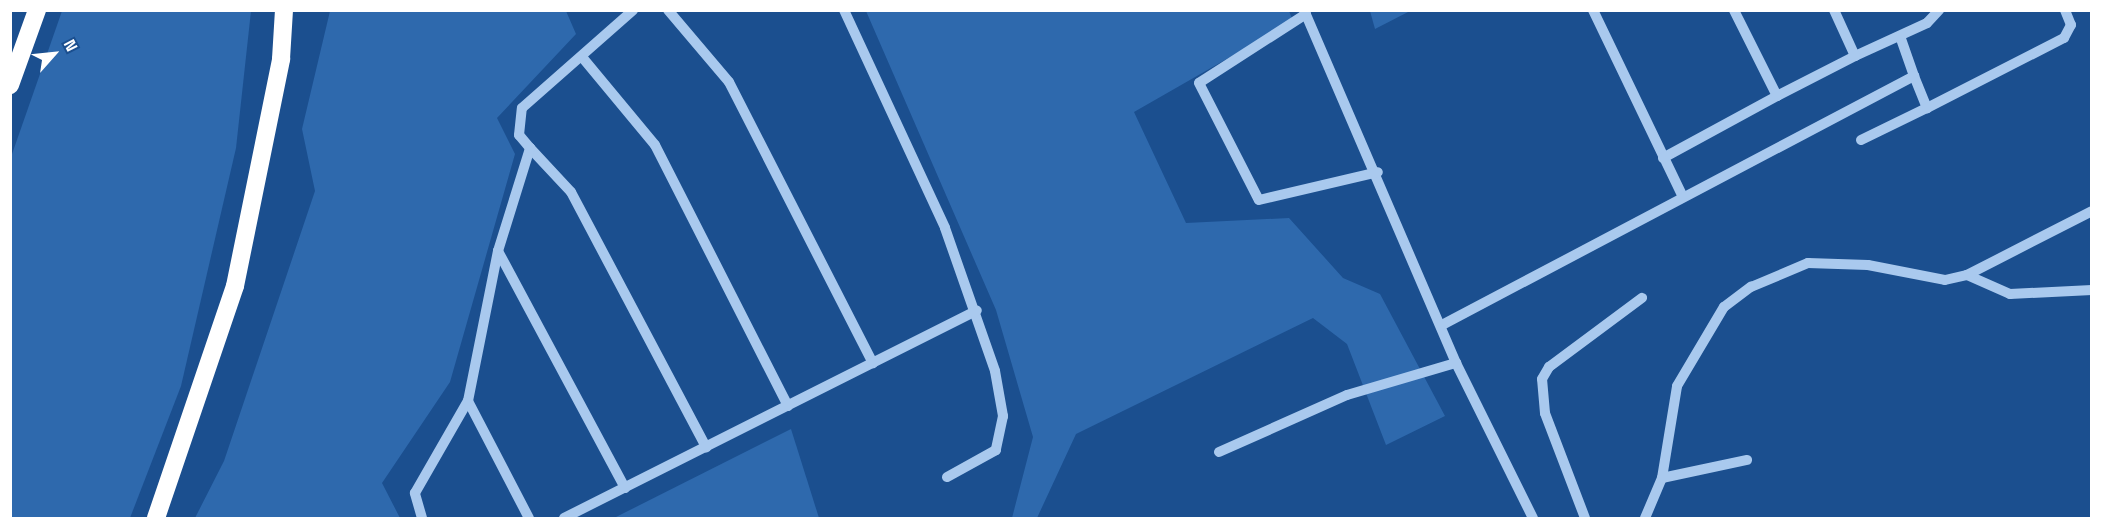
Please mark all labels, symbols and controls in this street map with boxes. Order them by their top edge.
north arrow [24,24,84,84]
text: N [59,36,82,55]

